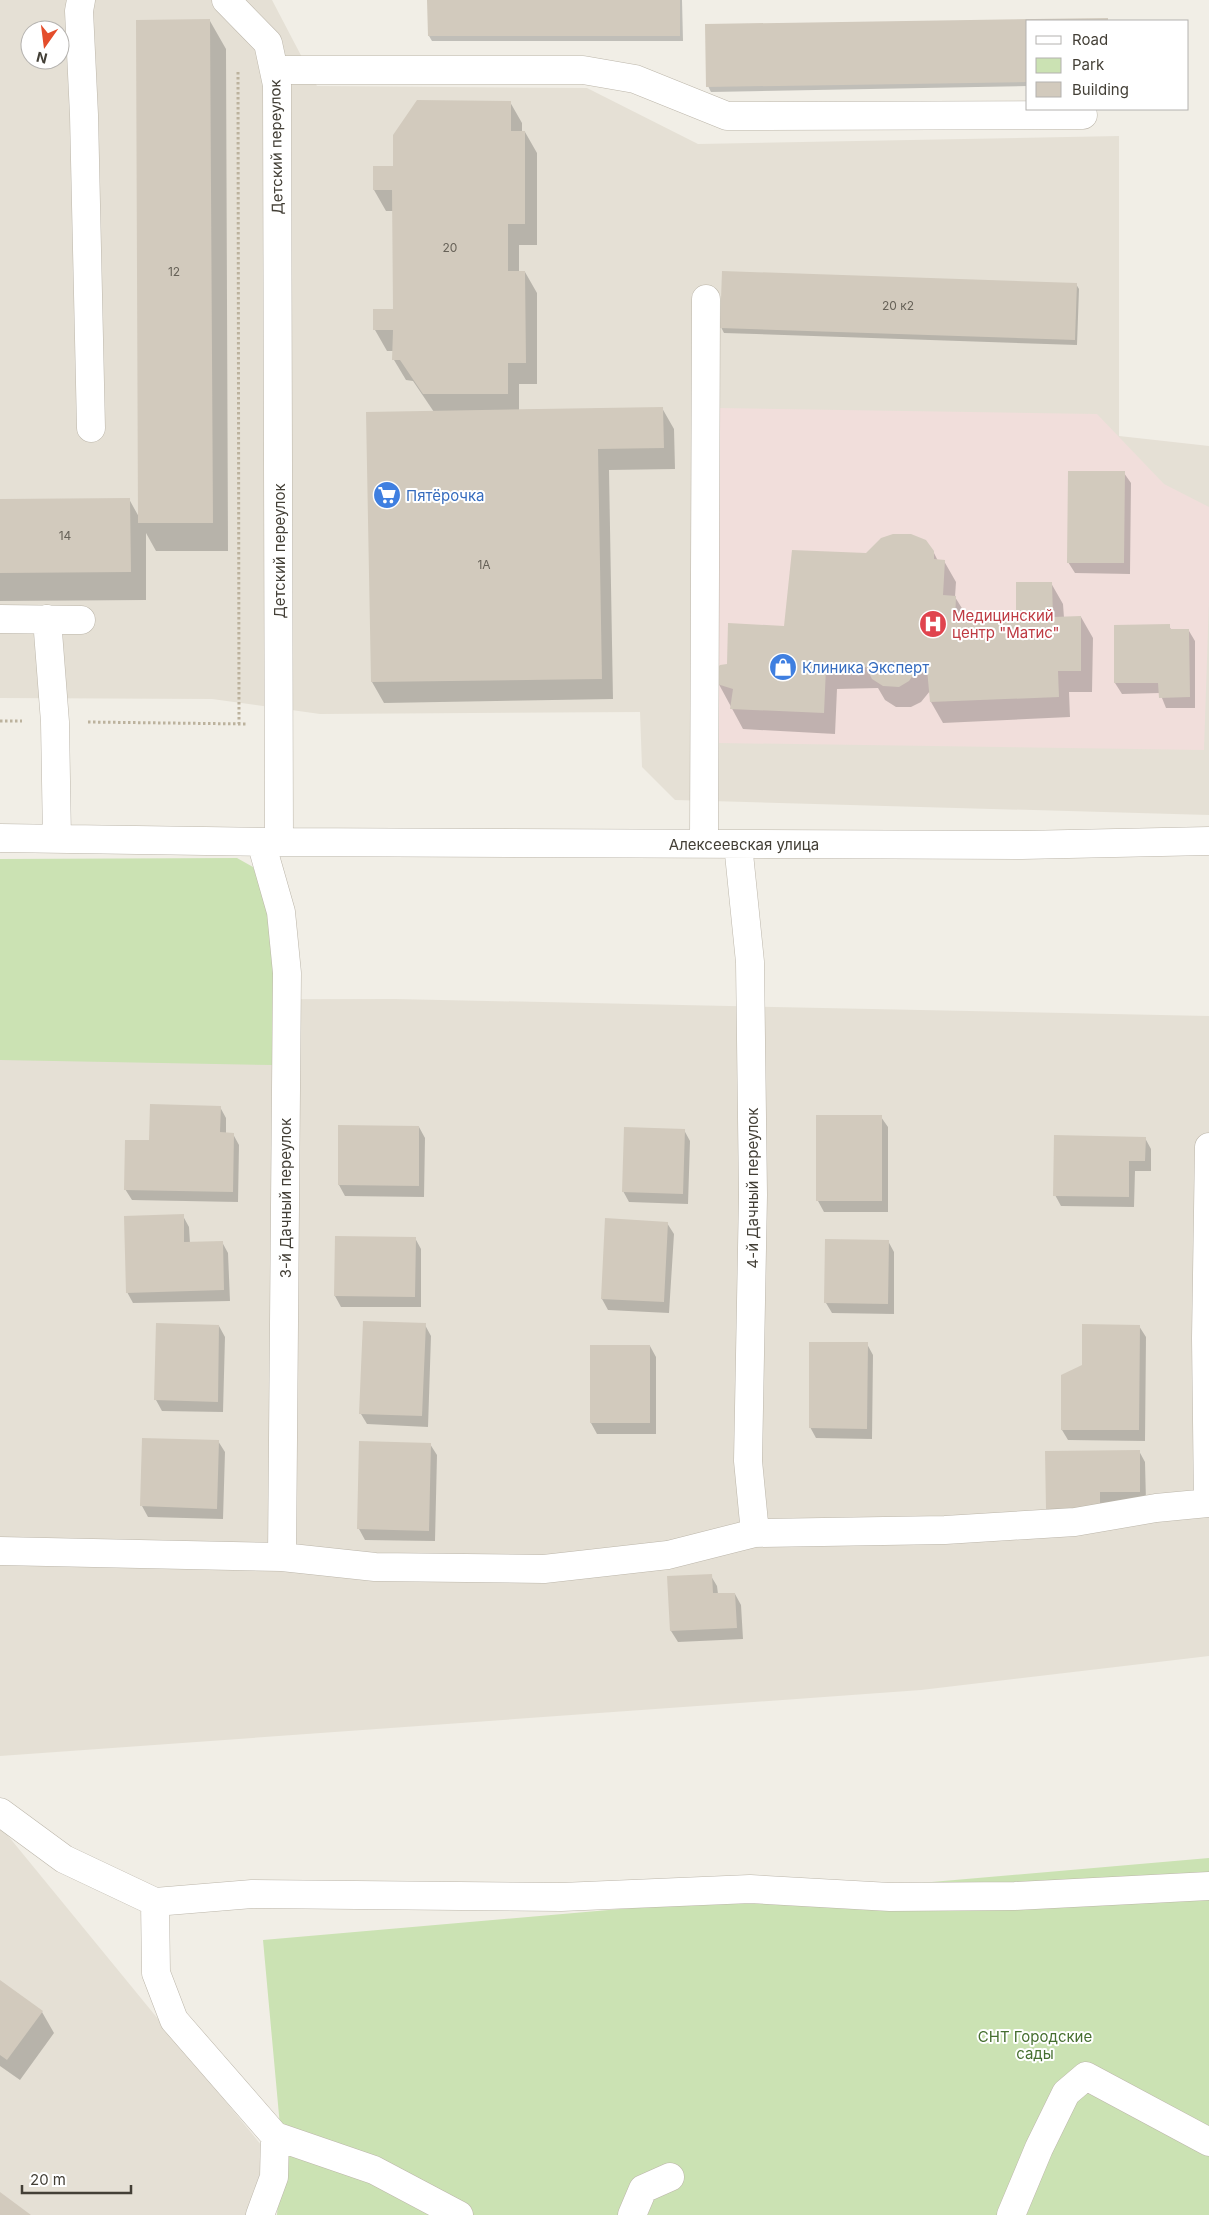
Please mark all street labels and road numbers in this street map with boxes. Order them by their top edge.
street label: Детский переулок [265,79,287,215]
street label: Детский переулок [270,483,289,619]
street label: Алексеевская улица [669,835,819,854]
street label: 4-й Дачный переулок [743,1108,762,1268]
street label: 3-й Дачный переулок [276,1118,295,1278]

